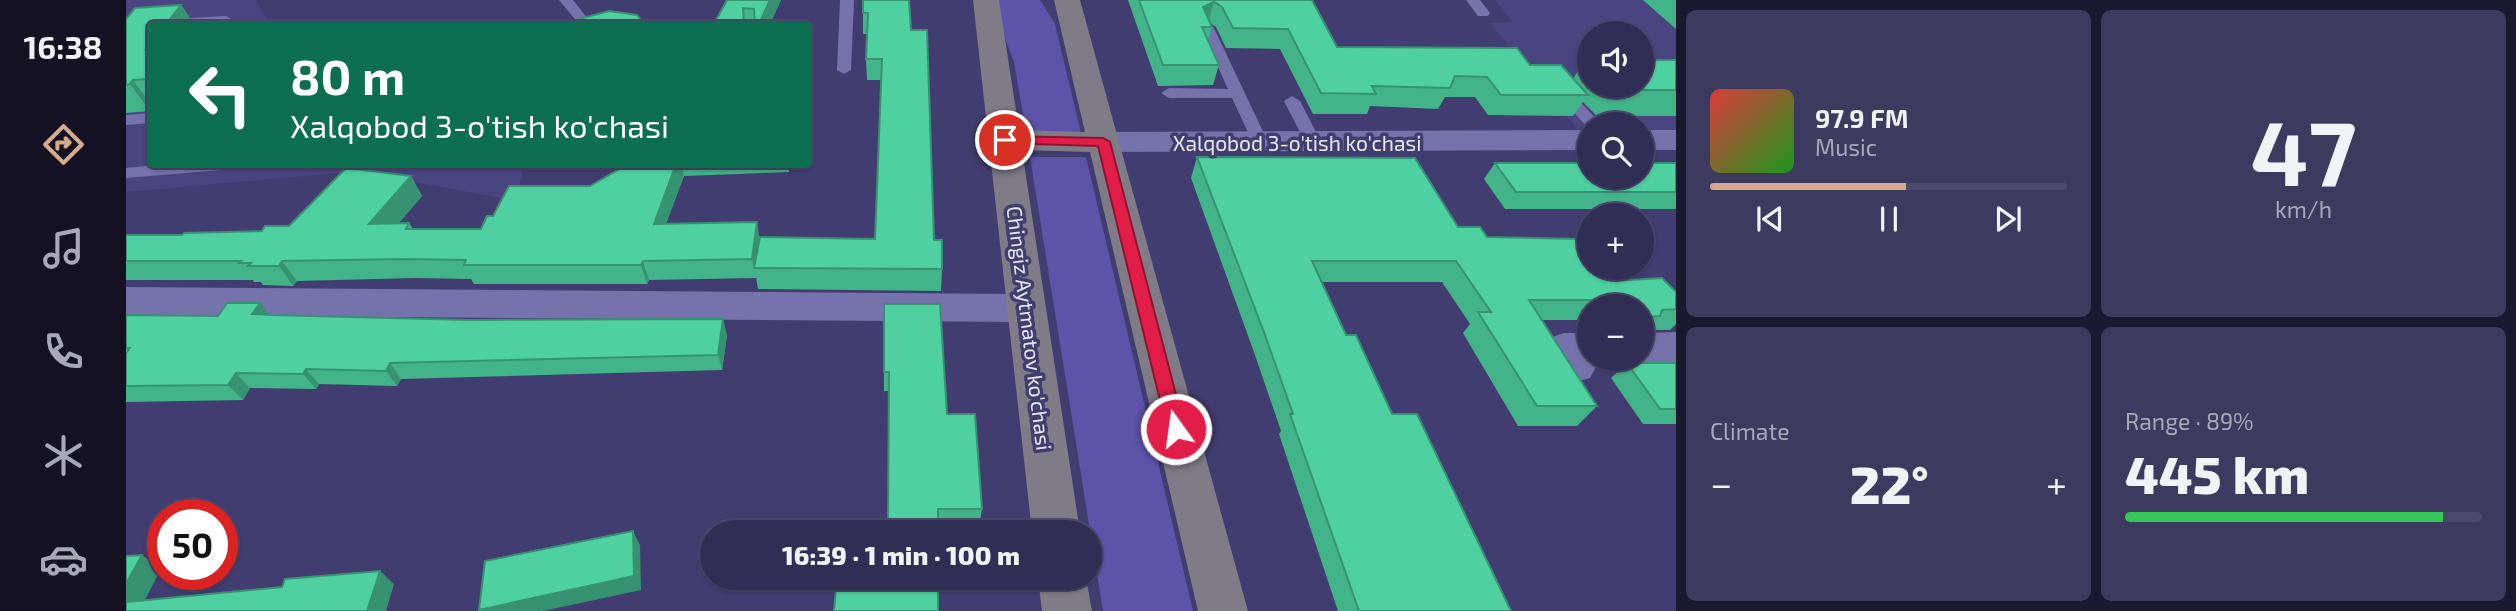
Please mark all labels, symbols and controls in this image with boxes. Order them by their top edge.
map controls [1577,21,1654,371]
button: sound [1577,21,1654,98]
text: 16:38 [23,27,103,65]
text: 80 m [290,46,405,105]
icon: left [175,49,266,140]
text: 47 [2250,95,2357,204]
text: 97.9 FM [1815,102,1909,133]
text: Xalqobod 3-o'tish ko'chasi [290,106,669,144]
pin [975,110,1035,170]
button: search [1577,112,1654,189]
icon: directions [39,120,88,169]
icon: arrive [986,121,1024,159]
street label: Xalqobod 3-o'tish ko'chasi [1173,130,1421,155]
text: Music [1815,133,1877,161]
text: km/h [2275,195,2332,223]
icon: previous [1751,200,1789,238]
icon: pause [1870,200,1908,238]
icon: next [1989,200,2027,238]
button: + [1577,203,1654,280]
street label: Chingiz Aytmatov ko'chasi [1003,204,1057,452]
icon: music [39,224,88,273]
button: − [1577,294,1654,371]
icon: phone [39,327,88,376]
position arrow [1139,392,1213,466]
text: Range · 89% [2125,407,2254,435]
text: Climate [1710,417,1790,445]
icon: climate [39,431,88,480]
text: 445 km [2125,442,2309,504]
text: 22° [1850,452,1929,514]
text: − [1710,460,1732,506]
text: + [2046,460,2067,506]
speed limit sign: 50 [147,499,238,590]
icon: car [39,535,88,584]
text: 16:39 · 1 min · 100 m [782,539,1020,570]

